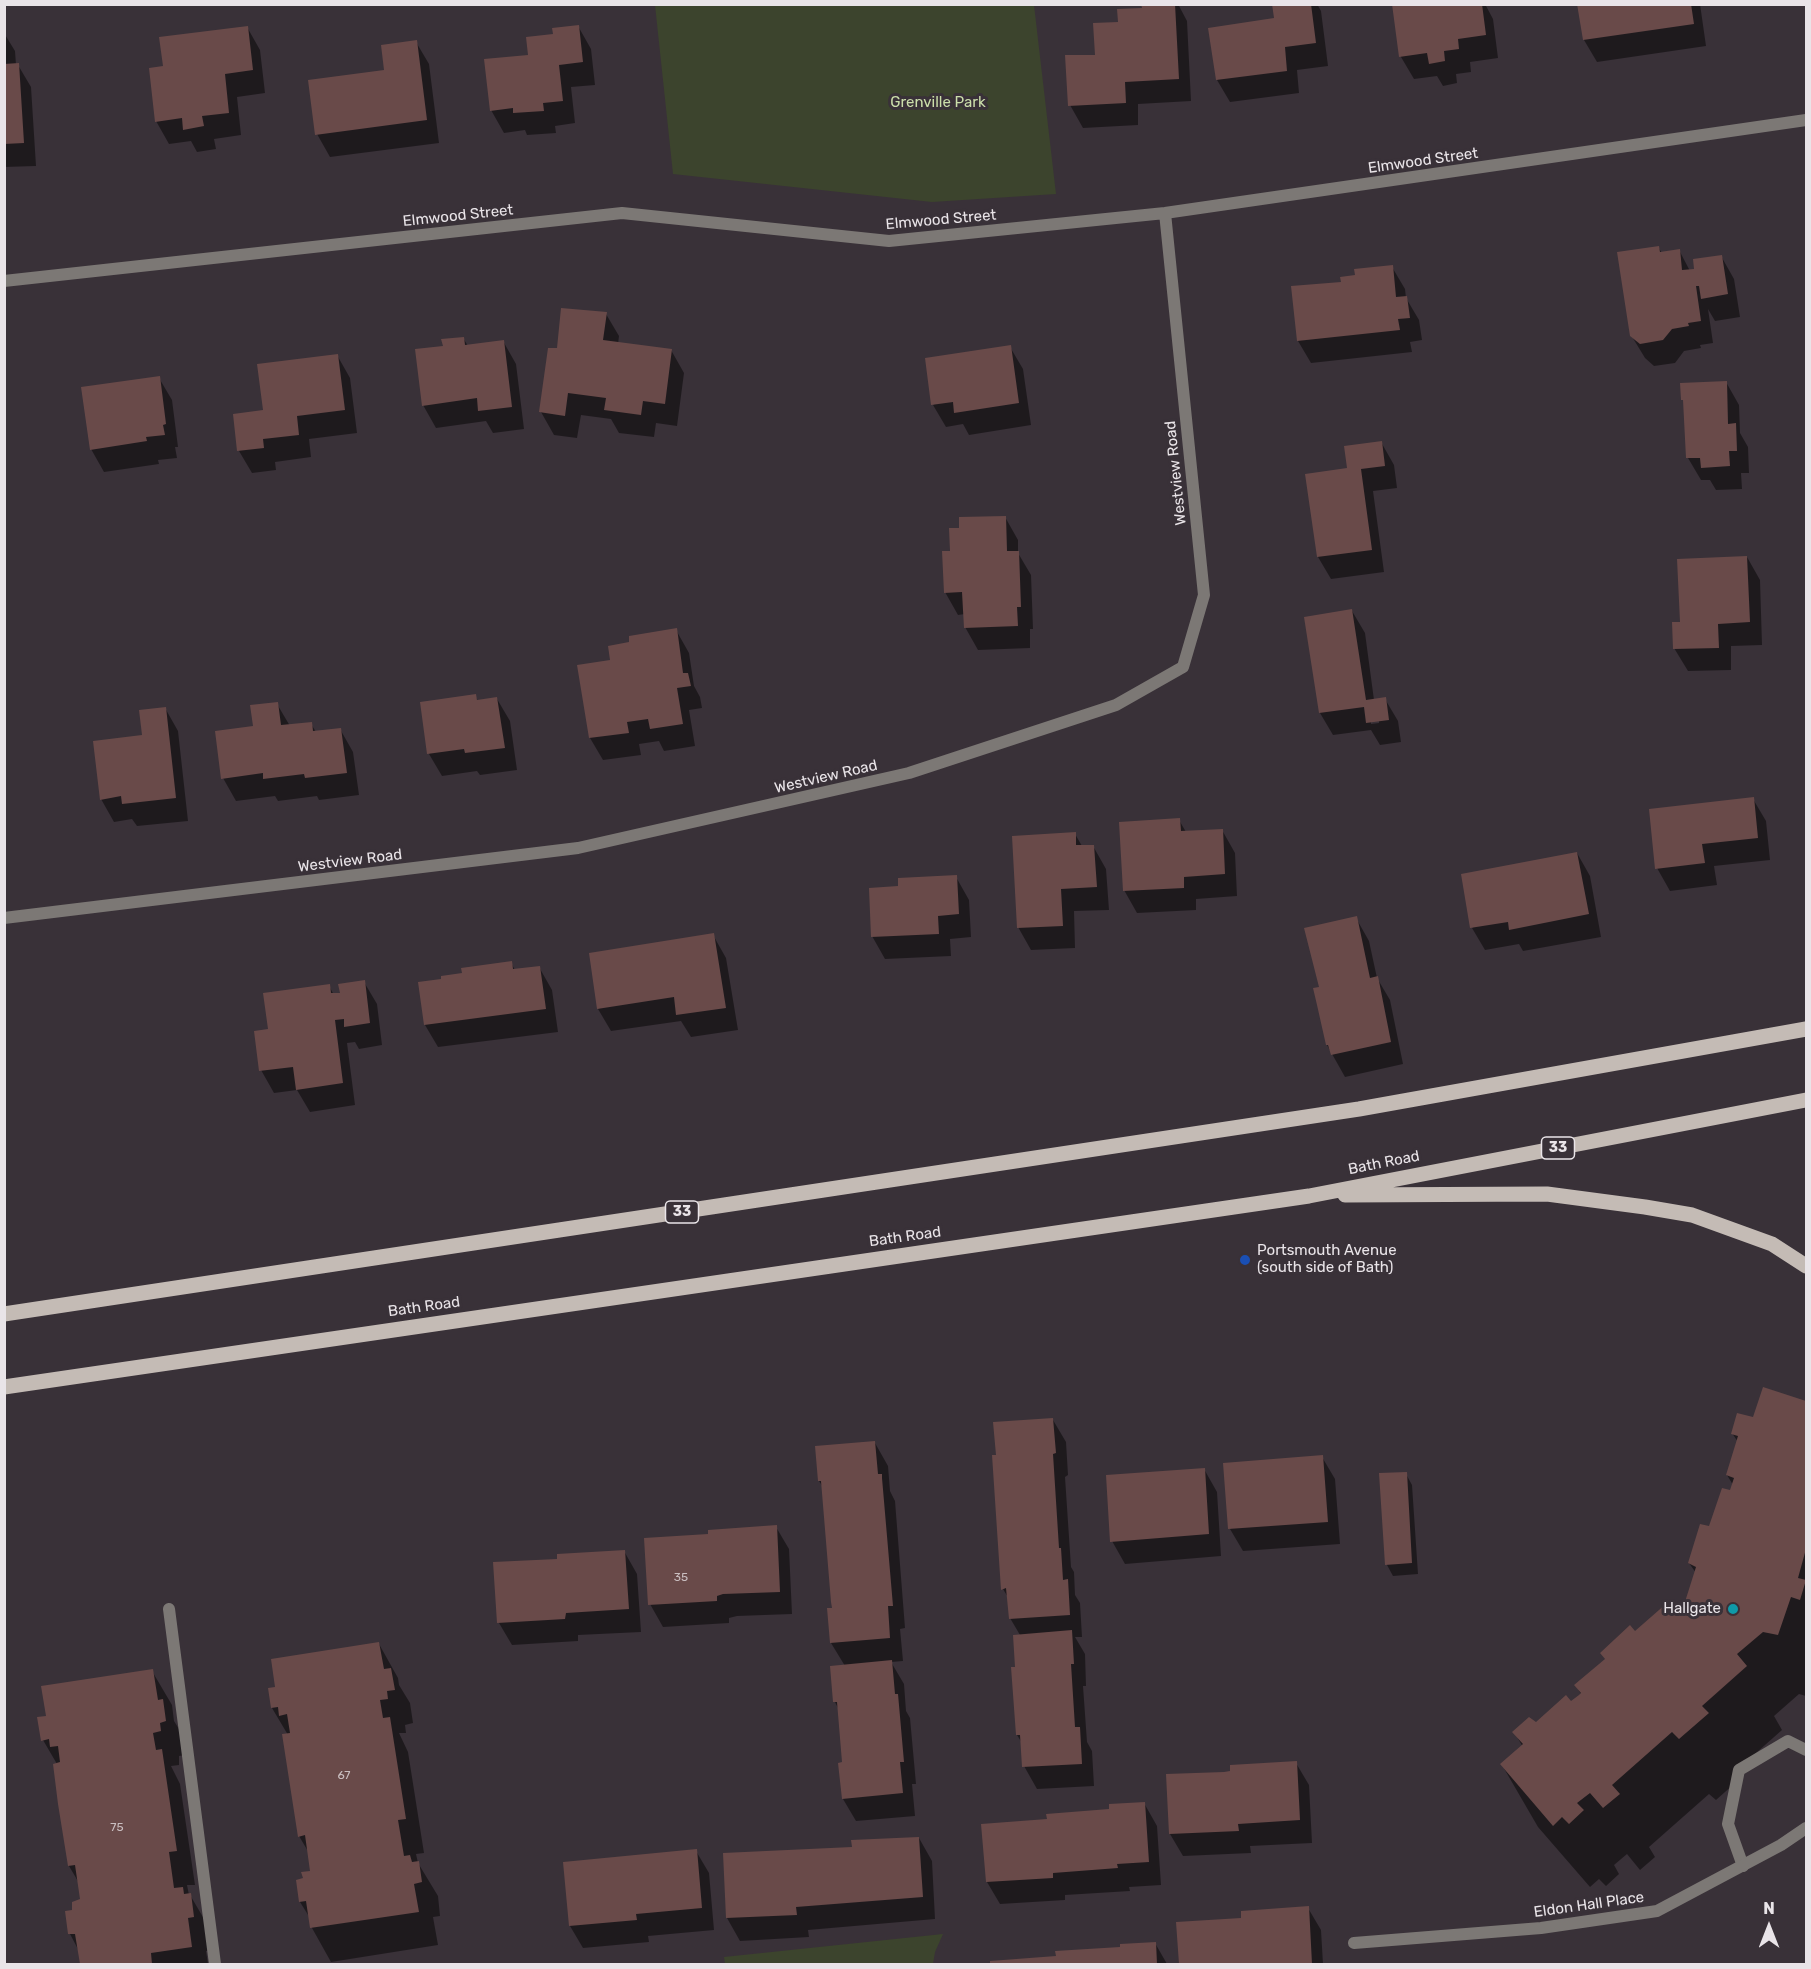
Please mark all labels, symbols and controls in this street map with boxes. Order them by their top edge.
park label: Grenville Park [890,94,986,112]
street label: Elmwood Street [1367,144,1479,178]
street label: Elmwood Street [402,201,514,231]
street label: Elmwood Street [885,206,997,234]
street label: Westview Road [1162,420,1190,526]
street label: Westview Road [773,756,879,798]
street label: Westview Road [297,846,403,876]
road number: 33 [1542,1137,1574,1159]
street label: Bath Road [1347,1147,1421,1179]
road number: 33 [666,1201,698,1223]
street label: Bath Road [868,1223,942,1251]
place label: Portsmouth Avenue (south side of Bath) [1257,1242,1397,1277]
marker: Portsmouth Avenue (south side of Bath) [1238,1253,1252,1267]
street label: Bath Road [387,1293,461,1321]
house number: 35 [674,1571,688,1585]
place label: Hallgate [1663,1600,1721,1618]
marker: Hallgate [1726,1602,1740,1616]
house number: 67 [337,1769,351,1783]
house number: 75 [110,1821,124,1835]
street label: Eldon Hall Place [1533,1888,1645,1922]
north arrow [1739,1897,1799,1957]
text: N [1763,1899,1775,1918]

